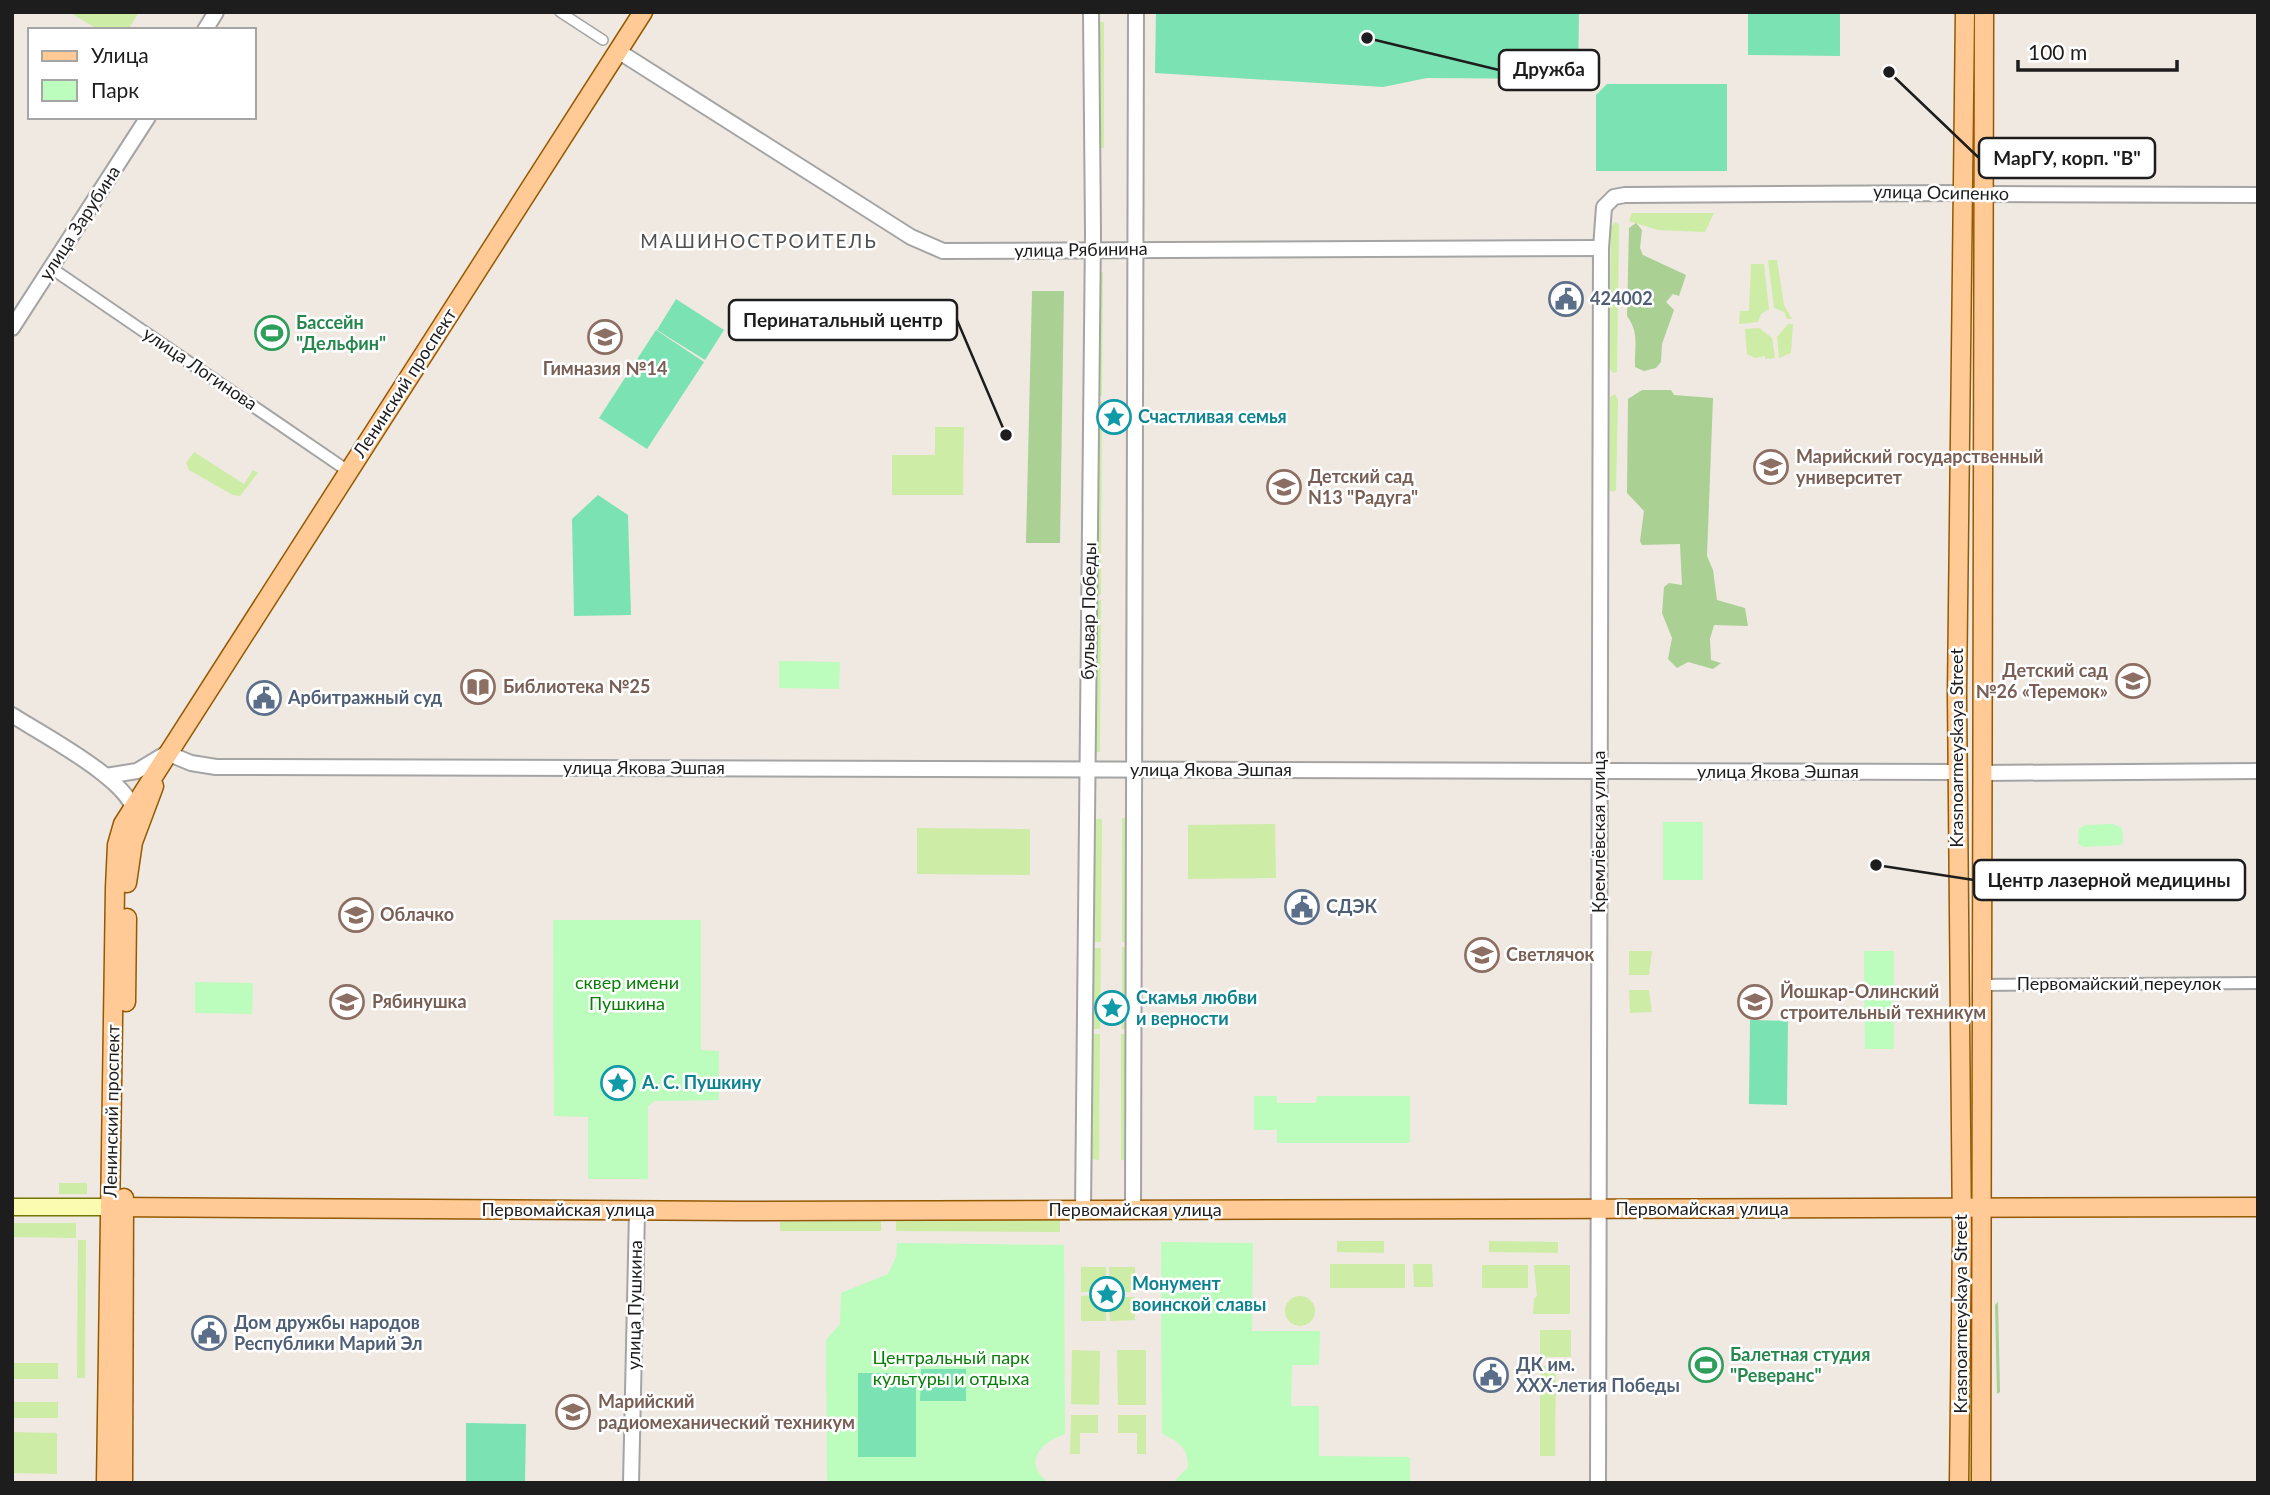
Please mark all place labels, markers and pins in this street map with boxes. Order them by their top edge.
callout: Дружба [1499,50,1599,90]
callout: МарГУ, корп. "В" [1979,138,2155,178]
public building icon: 424002 [1547,280,1585,318]
place label: 424002 [1590,287,1653,309]
callout: Перинатальный центр [729,300,957,340]
place label: Бассейн "Дельфин" [296,311,386,354]
sports icon: Бассейн "Дельфин" [253,314,291,352]
school or university icon: Гимназия №14 [586,318,624,356]
place label: Гимназия №14 [543,357,667,379]
place icon: Счастливая семья [1095,398,1133,436]
place label: Счастливая семья [1138,405,1287,427]
place label: Марийский государственный университет [1796,445,2044,488]
school or university icon: Марийский государственный университет [1752,448,1790,486]
place label: Детский сад N13 "Радуга" [1308,465,1418,508]
school or university icon: Детский сад N13 "Радуга" [1265,468,1303,506]
place label: Детский сад №26 «Теремок» [1975,659,2109,702]
school or university icon: Детский сад №26 «Теремок» [2114,662,2152,700]
library icon: Библиотека №25 [459,668,497,706]
place label: Библиотека №25 [503,675,650,697]
public building icon: Арбитражный суд [245,679,283,717]
place label: Арбитражный суд [287,686,443,708]
callout: Центр лазерной медицины [1974,860,2245,900]
public building icon: СДЭК [1283,888,1321,926]
place label: СДЭК [1326,895,1377,917]
school or university icon: Облачко [337,896,375,934]
place label: Облачко [380,903,454,925]
school or university icon: Светлячок [1463,936,1501,974]
place label: Светлячок [1506,943,1595,965]
place label: Йошкар-Олинский строительный техникум [1780,980,1986,1023]
school or university icon: Рябинушка [328,983,366,1021]
school or university icon: Йошкар-Олинский строительный техникум [1736,983,1774,1021]
place label: Скамья любви и верности [1136,986,1257,1029]
place icon: Скамья любви и верности [1093,989,1131,1027]
place label: Рябинушка [372,990,467,1012]
place icon: А. С. Пушкину [599,1064,637,1102]
place label: А. С. Пушкину [641,1071,762,1093]
place label: Монумент воинской славы [1132,1272,1266,1315]
place icon: Монумент воинской славы [1088,1275,1126,1313]
place label: Дом дружбы народов Республики Марий Эл [234,1311,422,1354]
public building icon: Дом дружбы народов Республики Марий Эл [190,1314,228,1352]
place label: Балетная студия "Реверанс" [1730,1343,1870,1386]
sports icon: Балетная студия "Реверанс" [1687,1346,1725,1384]
place label: ДК им. ХХХ-летия Победы [1516,1353,1680,1396]
public building icon: ДК им. ХХХ-летия Победы [1472,1356,1510,1394]
place label: Марийский радиомеханический техникум [598,1390,855,1433]
school or university icon: Марийский радиомеханический техникум [554,1393,592,1431]

